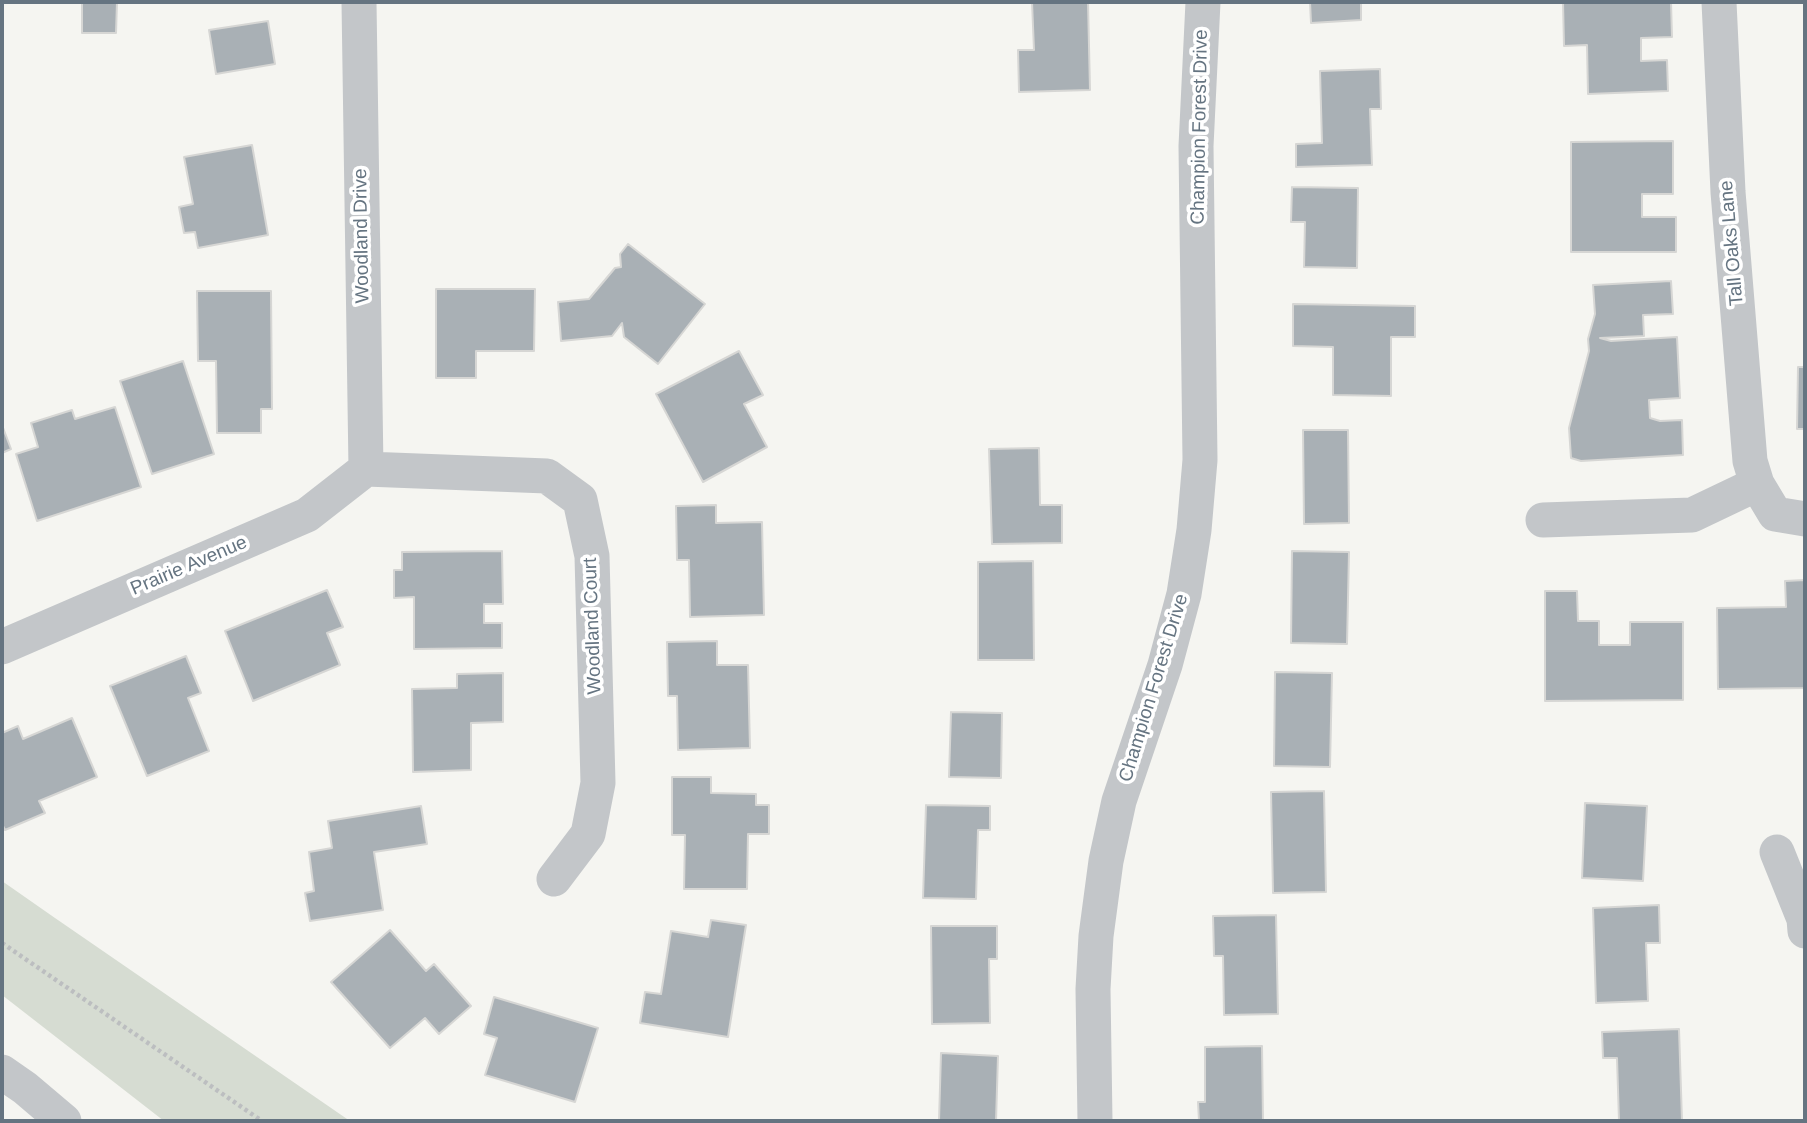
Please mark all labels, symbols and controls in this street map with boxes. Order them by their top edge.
street label: Champion Forest Drive [1187,29,1213,225]
street label: Woodland Drive [349,168,375,304]
street label: Tall Oaks Lane [1715,179,1749,307]
street label: Prairie Avenue [127,531,251,601]
street label: Woodland Court [579,557,607,695]
street label: Champion Forest Drive [1115,591,1193,785]

